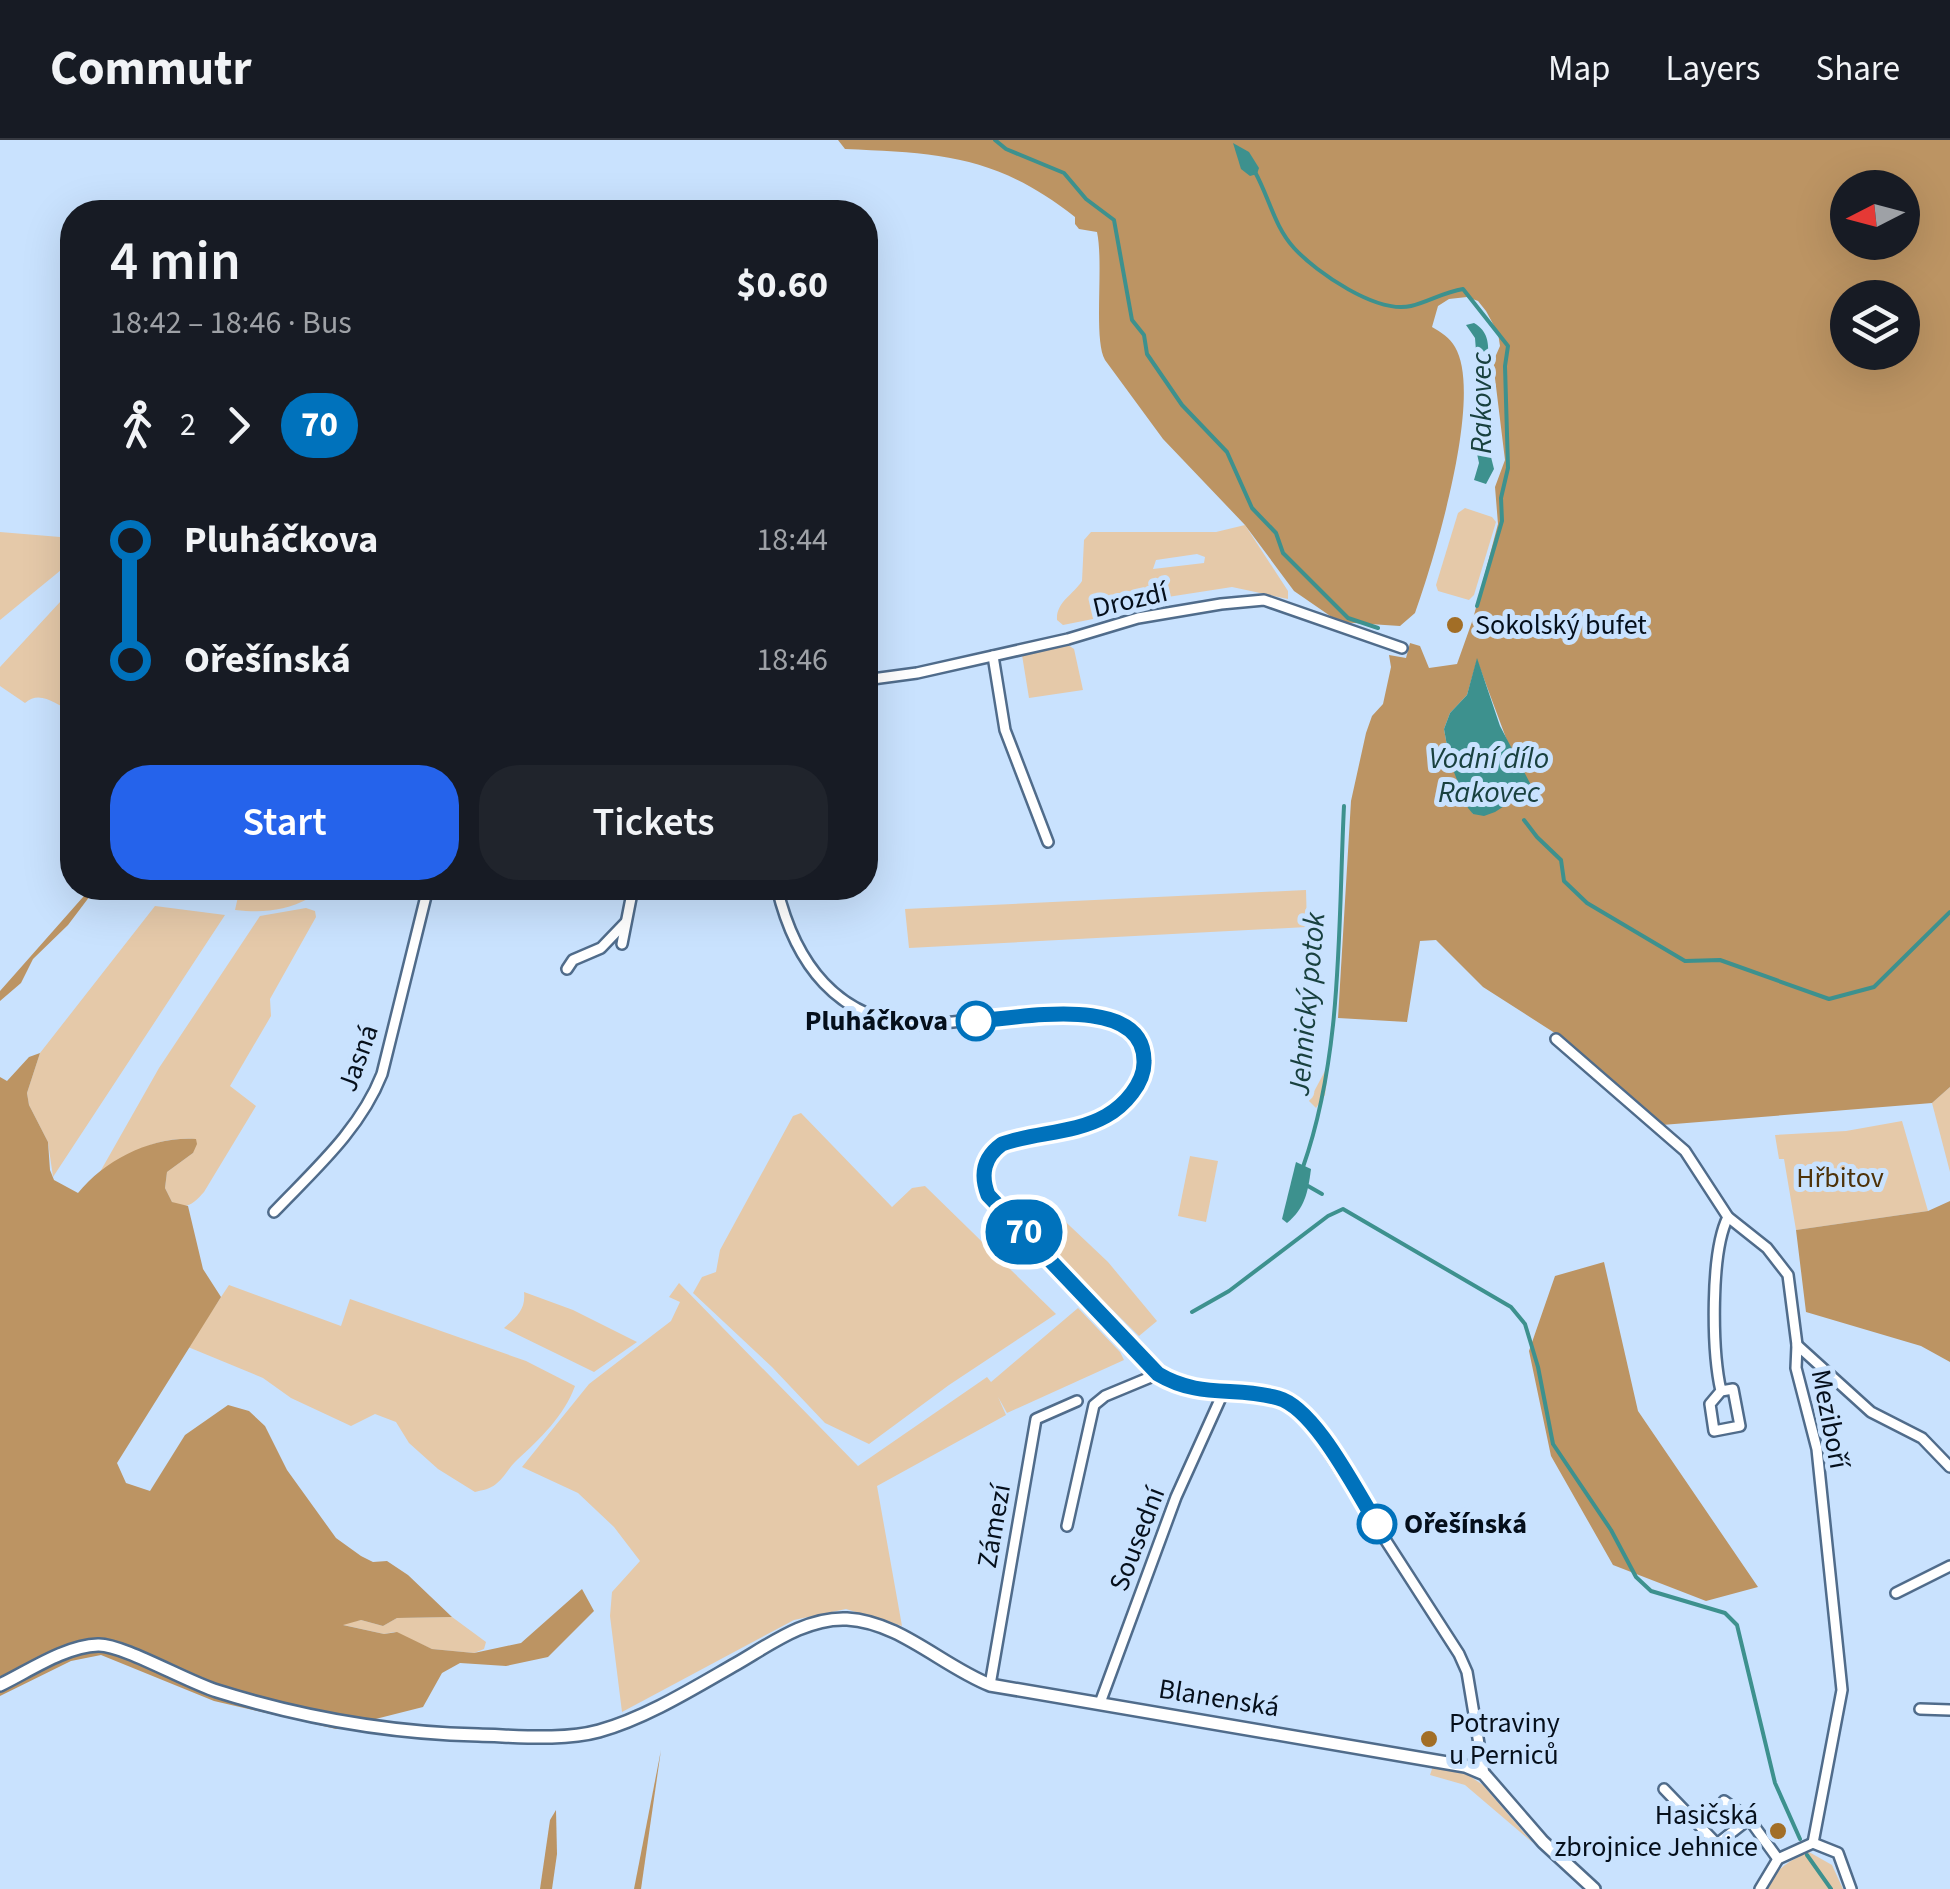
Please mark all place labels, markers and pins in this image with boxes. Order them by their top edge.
place label: Sokolský bufet [1475,605,1647,645]
marker: Sokolský bufet [1444,614,1466,636]
place label: Pluháčkova [805,1001,948,1041]
marker: Pluháčkova [957,1002,995,1040]
place label: Ořešínská [1404,1504,1527,1544]
marker: Ořešínská [1358,1505,1396,1543]
place label: Potraviny u Perniců [1449,1703,1560,1775]
marker: Potraviny u Perniců [1418,1728,1440,1750]
place label: Hasičská zbrojnice Jehnice [1554,1795,1758,1867]
marker: Hasičská zbrojnice Jehnice [1767,1820,1789,1842]

